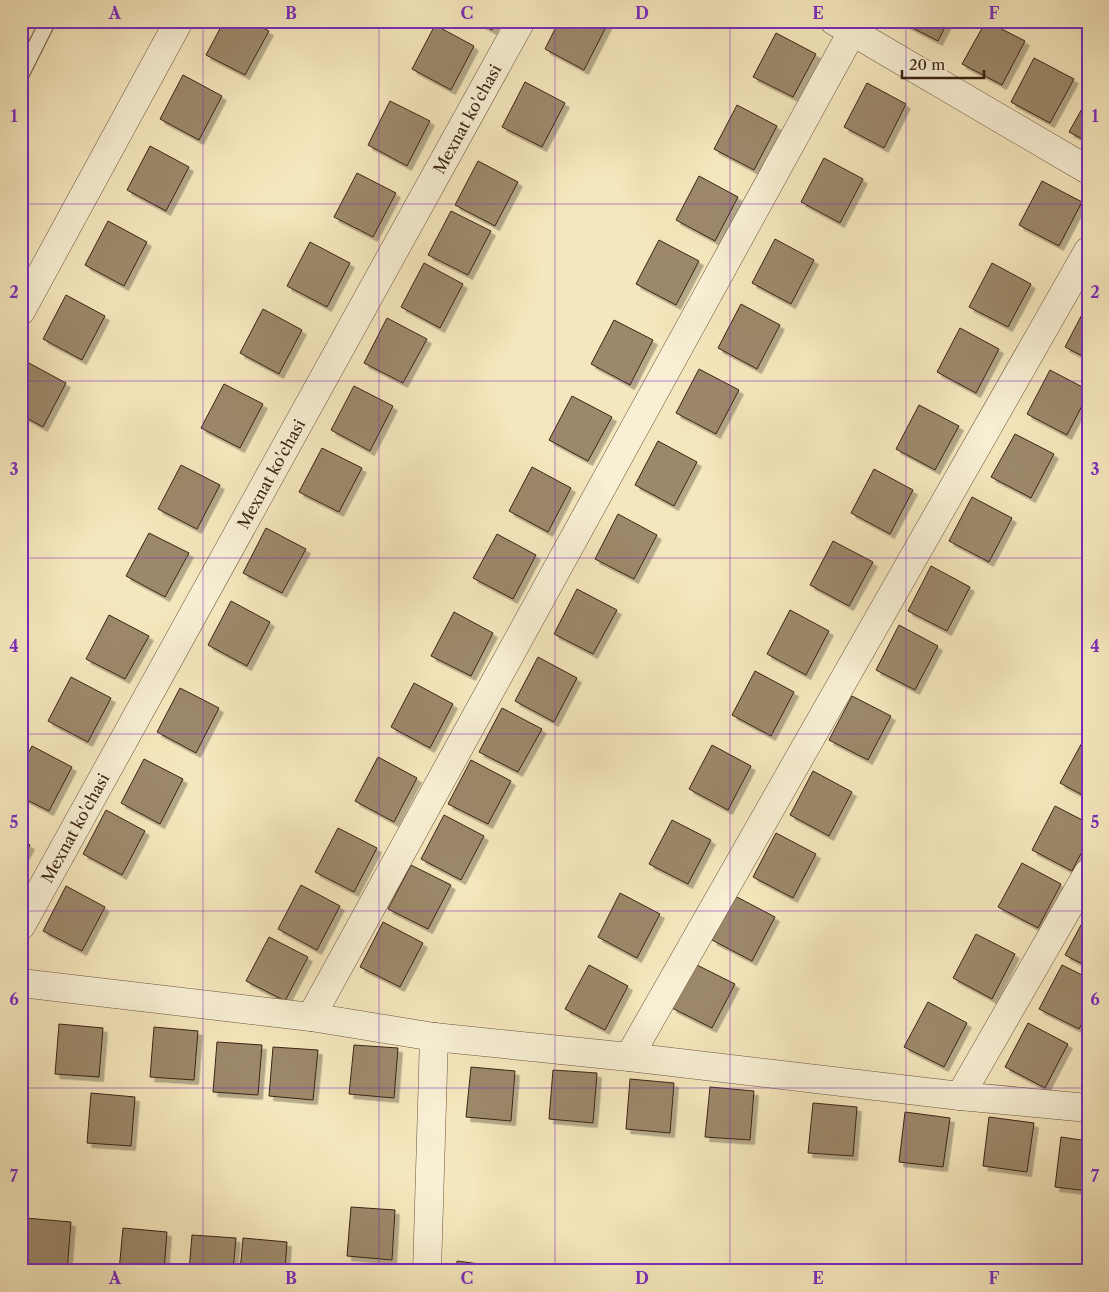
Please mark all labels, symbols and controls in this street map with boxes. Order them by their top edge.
text: A [108,3,122,23]
text: B [285,3,297,23]
text: C [461,3,473,23]
text: D [635,3,649,23]
text: E [812,3,824,23]
text: F [989,3,1000,23]
scale bar [902,48,984,80]
text: 20 m [909,55,945,74]
street label: Mexnat ko'chasi [429,61,505,177]
text: 1 [10,106,18,126]
text: 1 [1091,106,1099,126]
text: 2 [9,282,19,302]
text: 2 [1090,282,1100,302]
street label: Mexnat ko'chasi [233,416,309,532]
text: 3 [9,459,19,479]
text: 3 [1090,459,1100,479]
text: 4 [9,636,19,656]
text: 4 [1090,636,1100,656]
street label: Mexnat ko'chasi [37,770,113,886]
text: 5 [10,812,19,832]
text: 5 [1091,812,1100,832]
text: 6 [9,989,19,1009]
text: 6 [1090,989,1100,1009]
text: 7 [10,1166,19,1186]
text: 7 [1091,1166,1100,1186]
text: A [108,1268,122,1288]
text: B [285,1268,297,1288]
text: C [461,1268,473,1288]
text: D [635,1268,649,1288]
text: E [812,1268,824,1288]
text: F [989,1268,1000,1288]

